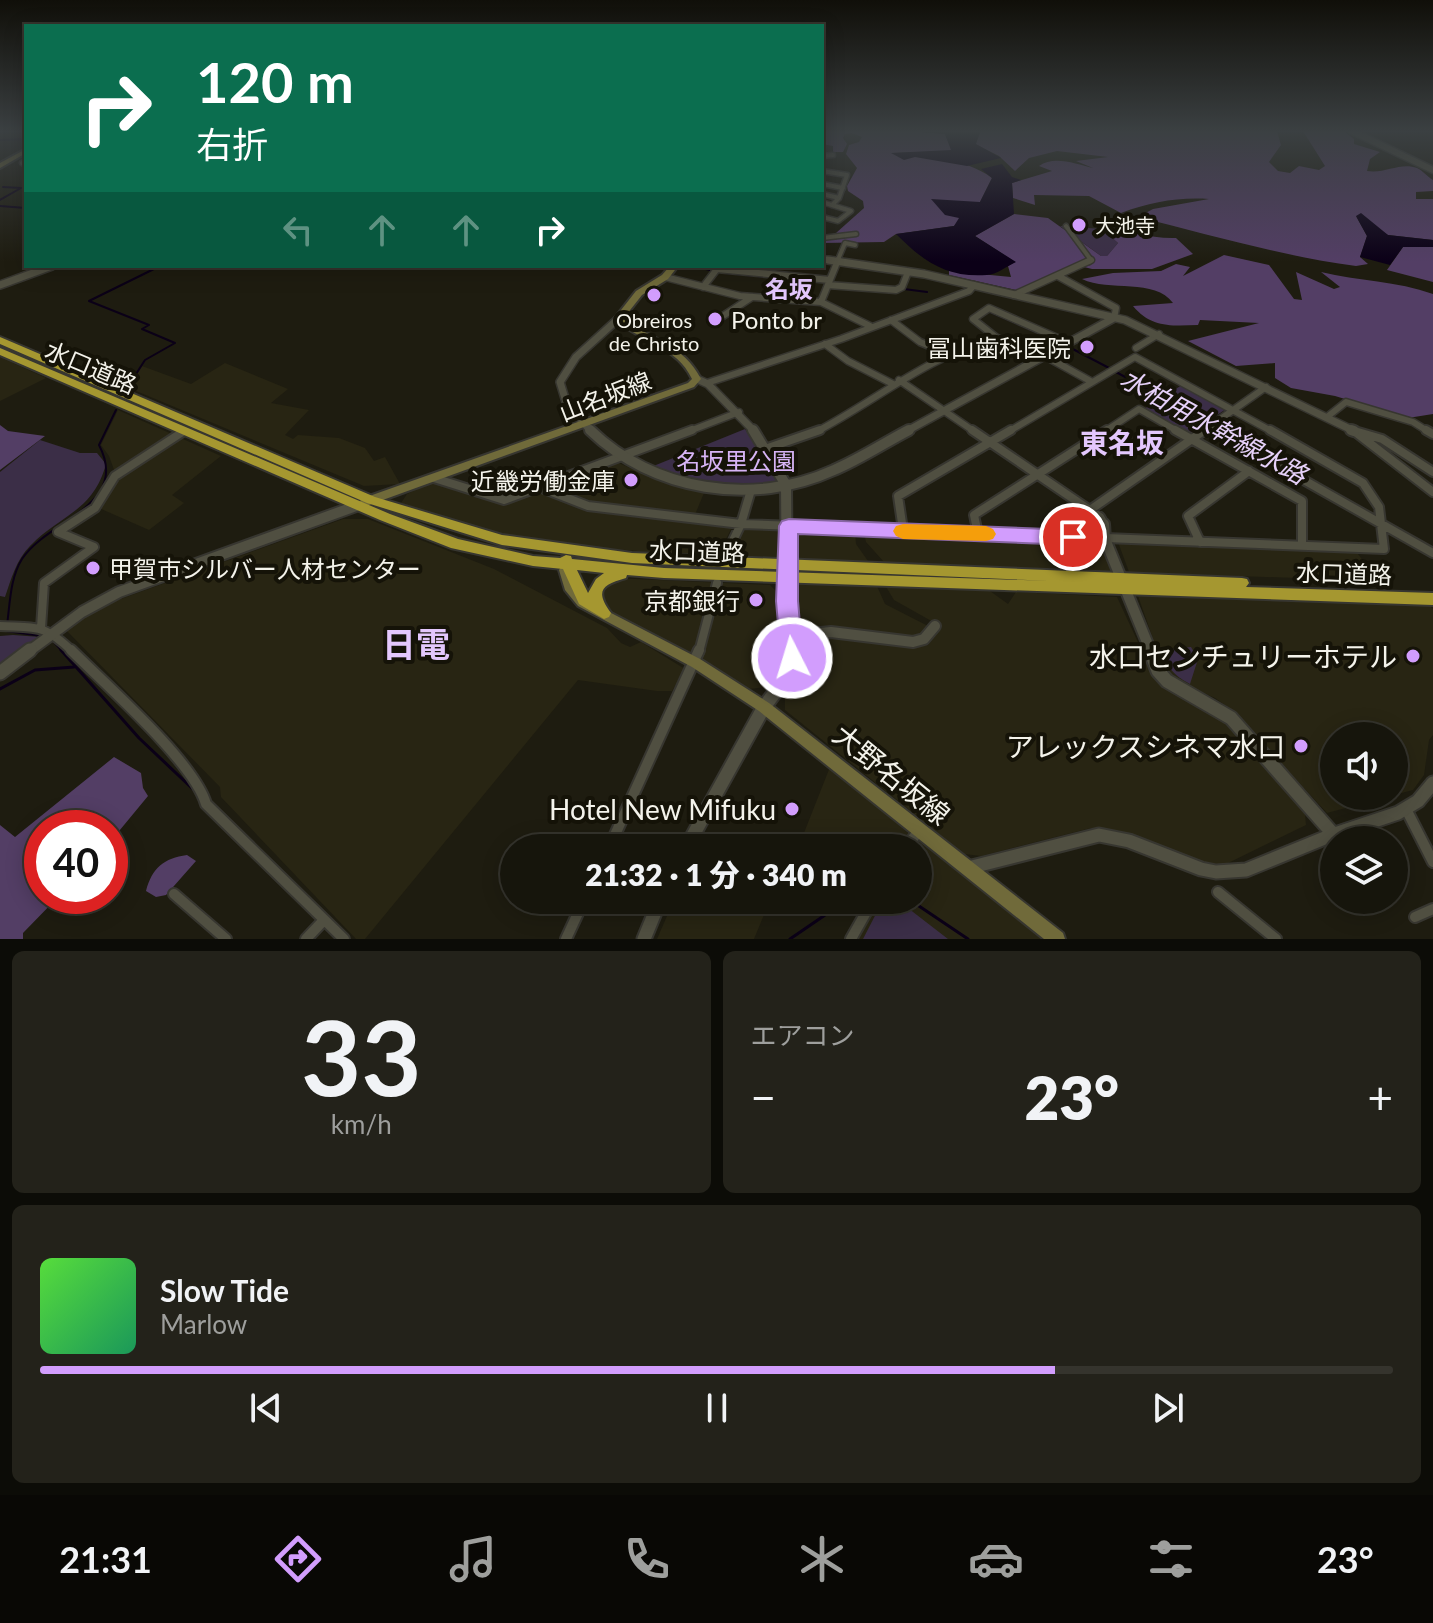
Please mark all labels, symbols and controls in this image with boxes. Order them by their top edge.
text: 120 m [196,48,354,115]
icon: right [64,56,168,160]
text: 右折 [196,122,268,166]
icon: left [276,208,320,252]
icon: ahead [360,208,404,252]
icon: ahead [444,208,488,252]
icon: right [528,208,572,252]
place label: 大池寺 [1095,213,1155,237]
marker: 大池寺 [1070,216,1088,234]
district label: 名坂 [765,274,813,303]
marker: Obreiros de Christo [645,286,663,304]
place label: Ponto br [731,305,822,334]
place label: Obreiros de Christo [609,308,699,355]
marker: Ponto br [706,310,724,328]
place label: 冨山歯科医院 [927,333,1071,362]
street label: 水口道路 [41,335,141,399]
marker: 冨山歯科医院 [1078,338,1096,356]
water label: 水柏用水幹線水路 [1115,362,1314,491]
street label: 山名坂線 [555,365,655,427]
district label: 東名坂 [1080,425,1164,459]
park label: 名坂里公園 [676,446,796,475]
place label: 近畿労働金庫 [471,466,615,495]
marker: 近畿労働金庫 [622,471,640,489]
pin [1039,503,1107,571]
icon: arrive [1051,515,1095,559]
street label: 水口道路 [649,535,745,567]
place label: 甲賀市シルバー人材センター [109,554,421,583]
street label: 水口道路 [1296,557,1392,589]
marker: 甲賀市シルバー人材センター [84,559,102,577]
place label: 京都銀行 [644,586,740,615]
marker: 京都銀行 [747,591,765,609]
position arrow [750,616,834,700]
district label: 日電 [382,623,450,664]
place label: 水口センチュリーホテル [1089,639,1397,673]
marker: 水口センチュリーホテル [1404,647,1422,665]
street label: 大野名坂線 [827,717,957,831]
map controls [1320,722,1408,914]
button: sound [1320,722,1408,810]
place label: アレックスシネマ水口 [1006,729,1285,763]
marker: アレックスシネマ水口 [1292,737,1310,755]
place label: Hotel New Mifuku [549,792,776,826]
marker: Hotel New Mifuku [783,800,801,818]
speed limit sign: 40 [24,810,128,914]
button: layers [1320,826,1408,914]
text: 21:32 · 1 分 · 340 m [585,856,847,892]
text: 33 [301,993,422,1118]
text: エアコン [751,1019,855,1051]
text: 23° [1024,1061,1119,1133]
text: − [751,1071,776,1123]
text: + [1367,1071,1393,1123]
text: km/h [331,1108,392,1140]
text: Slow Tide [160,1272,289,1308]
text: Marlow [160,1308,247,1340]
icon: previous [244,1386,288,1430]
icon: pause [695,1386,739,1430]
icon: next [1146,1386,1190,1430]
icon: directions [270,1531,326,1587]
icon: music [445,1531,501,1587]
icon: phone [619,1531,675,1587]
icon: climate [794,1531,850,1587]
icon: car [968,1531,1024,1587]
icon: filters [1143,1531,1199,1587]
text: 21:31 [59,1537,152,1581]
text: 23° [1317,1537,1374,1581]

